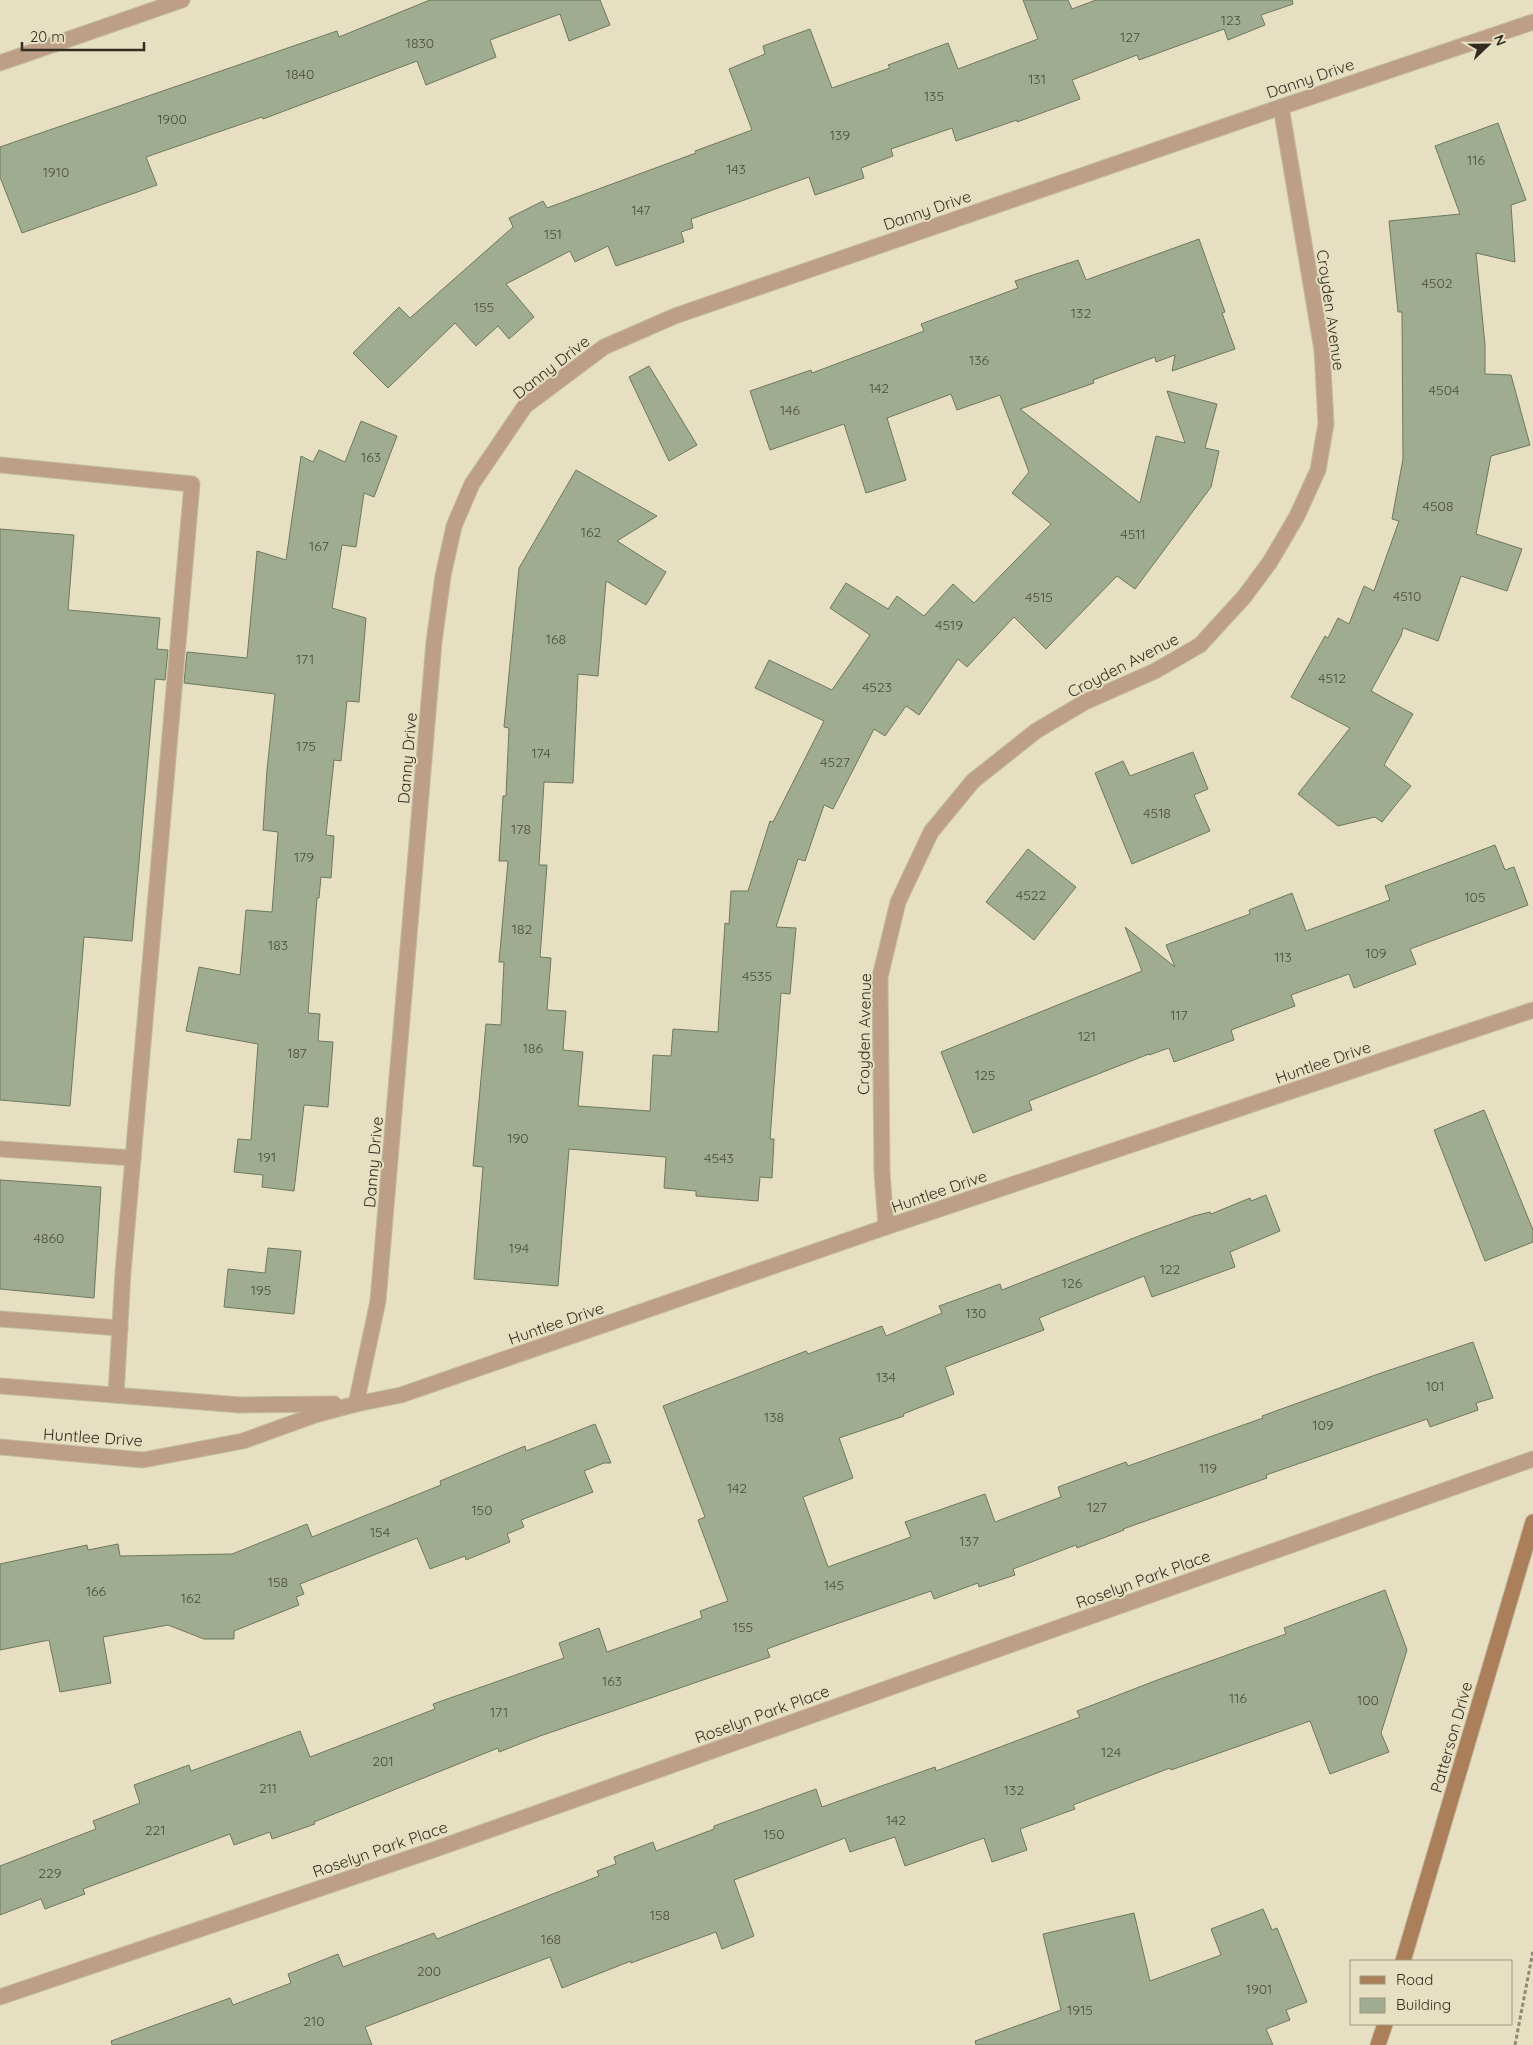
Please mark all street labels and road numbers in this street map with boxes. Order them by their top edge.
street label: Danny Drive [1263,54,1357,102]
street label: Danny Drive [880,186,974,234]
street label: Croyden Avenue [1313,248,1349,372]
street label: Danny Drive [509,331,593,403]
street label: Croyden Avenue [1064,628,1182,702]
street label: Danny Drive [393,712,421,804]
street label: Croyden Avenue [853,973,875,1095]
street label: Huntlee Drive [1273,1036,1373,1088]
street label: Danny Drive [359,1116,387,1208]
street label: Huntlee Drive [889,1165,989,1217]
street label: Huntlee Drive [506,1297,606,1349]
street label: Huntlee Drive [43,1424,143,1450]
street label: Roselyn Park Place [1073,1545,1213,1613]
street label: Patterson Drive [1426,1679,1476,1795]
street label: Roselyn Park Place [692,1680,832,1748]
street label: Roselyn Park Place [310,1817,450,1881]

